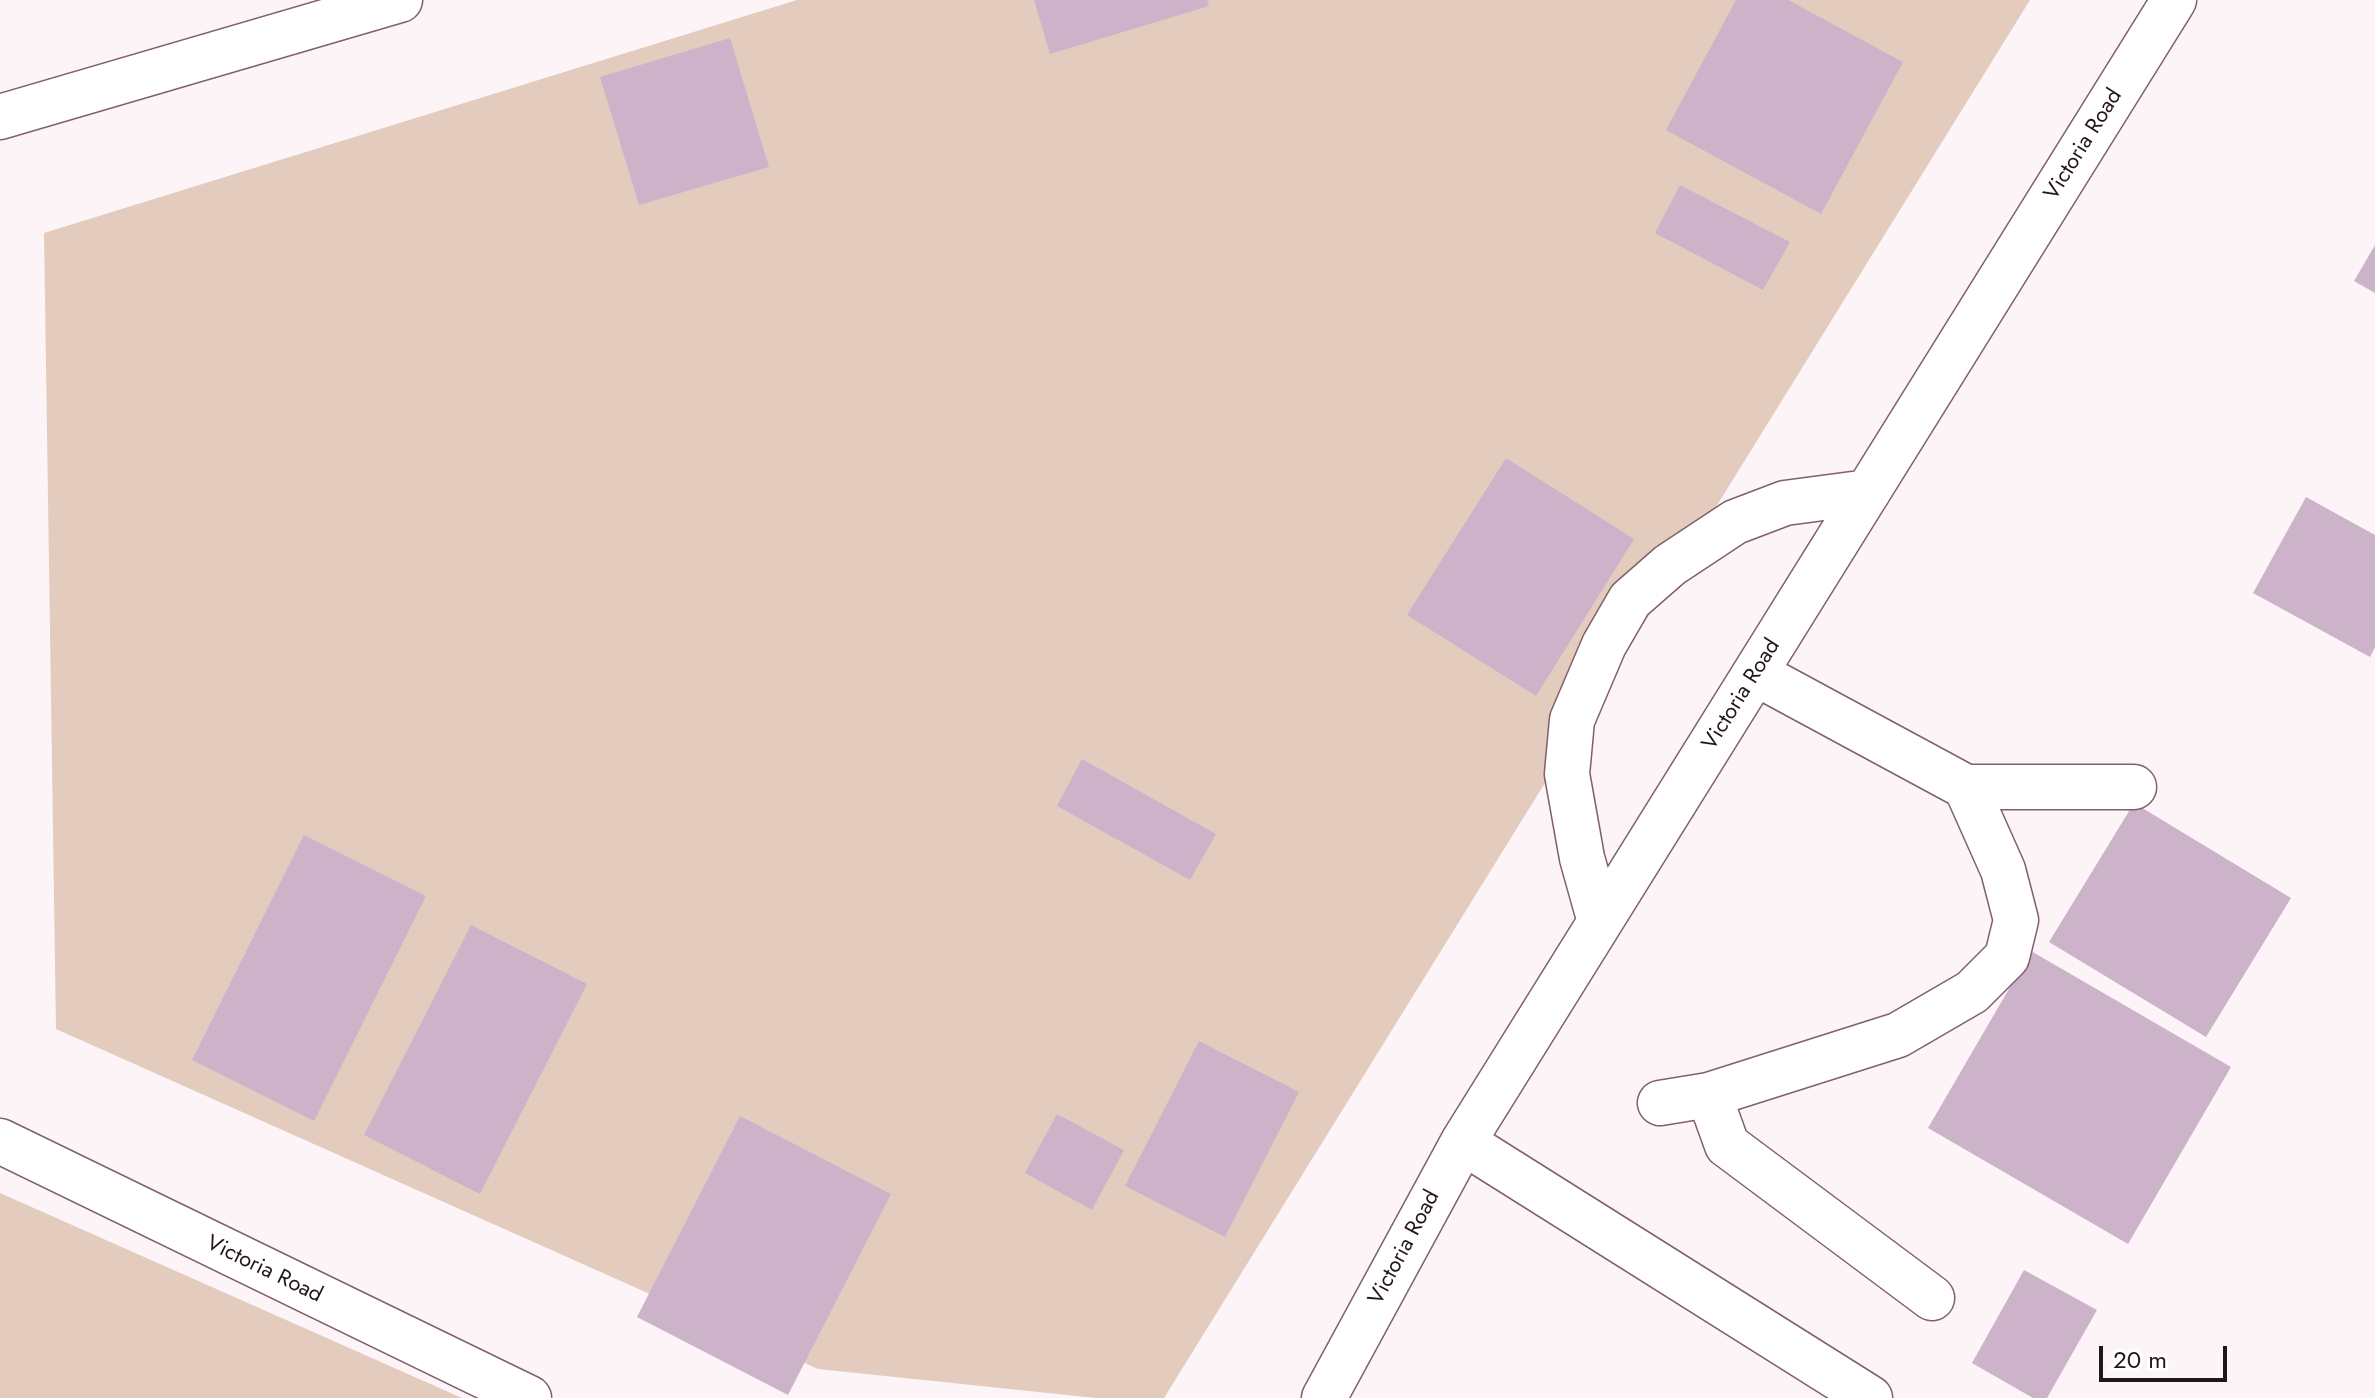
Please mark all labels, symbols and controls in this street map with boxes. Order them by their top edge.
street label: Victoria Road [2039,85,2129,205]
street label: Victoria Road [1697,635,1787,755]
street label: Victoria Road [1364,1186,1446,1310]
street label: Victoria Road [202,1231,326,1309]
scale bar [2103,1330,2231,1380]
text: 20 m [2113,1342,2167,1377]

